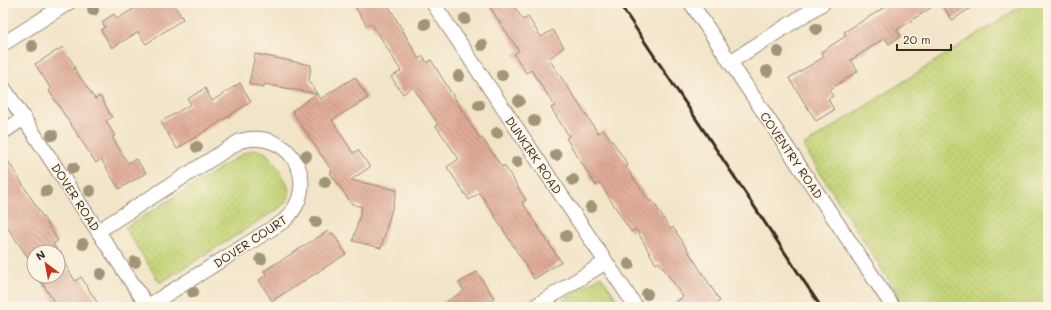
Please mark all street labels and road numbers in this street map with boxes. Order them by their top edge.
street label: COVENTRY ROAD [757,109,827,201]
street label: DUNKIRK ROAD [502,113,566,197]
street label: DOVER ROAD [48,160,104,234]
street label: DOVER COURT [210,211,290,271]

